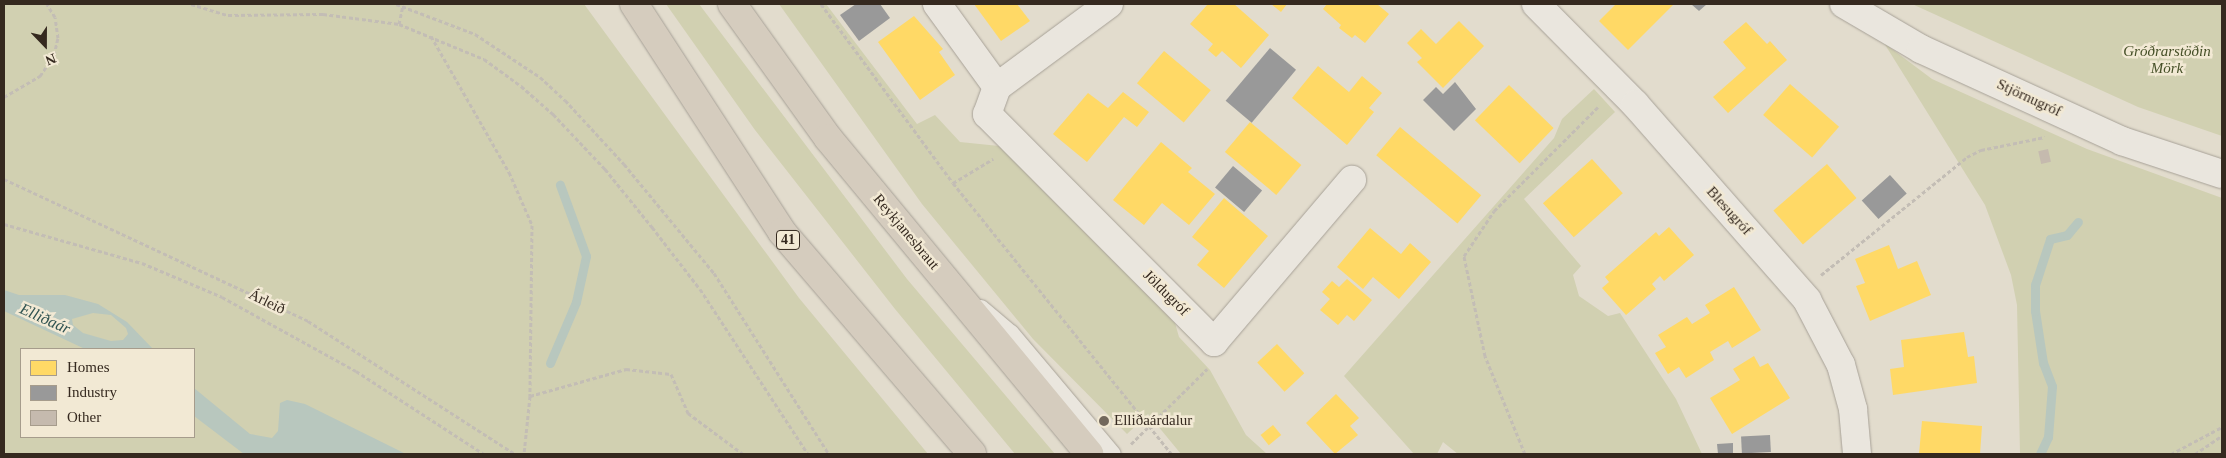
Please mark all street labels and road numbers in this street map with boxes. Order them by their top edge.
street label: Stjörnugróf [1994,75,2064,121]
street label: Blesugróf [1703,183,1755,239]
street label: Reykjanesbraut [869,190,943,274]
road number: 41 [776,228,800,252]
street label: Jöldugróf [1139,266,1193,320]
street label: Árleið [246,286,288,318]

